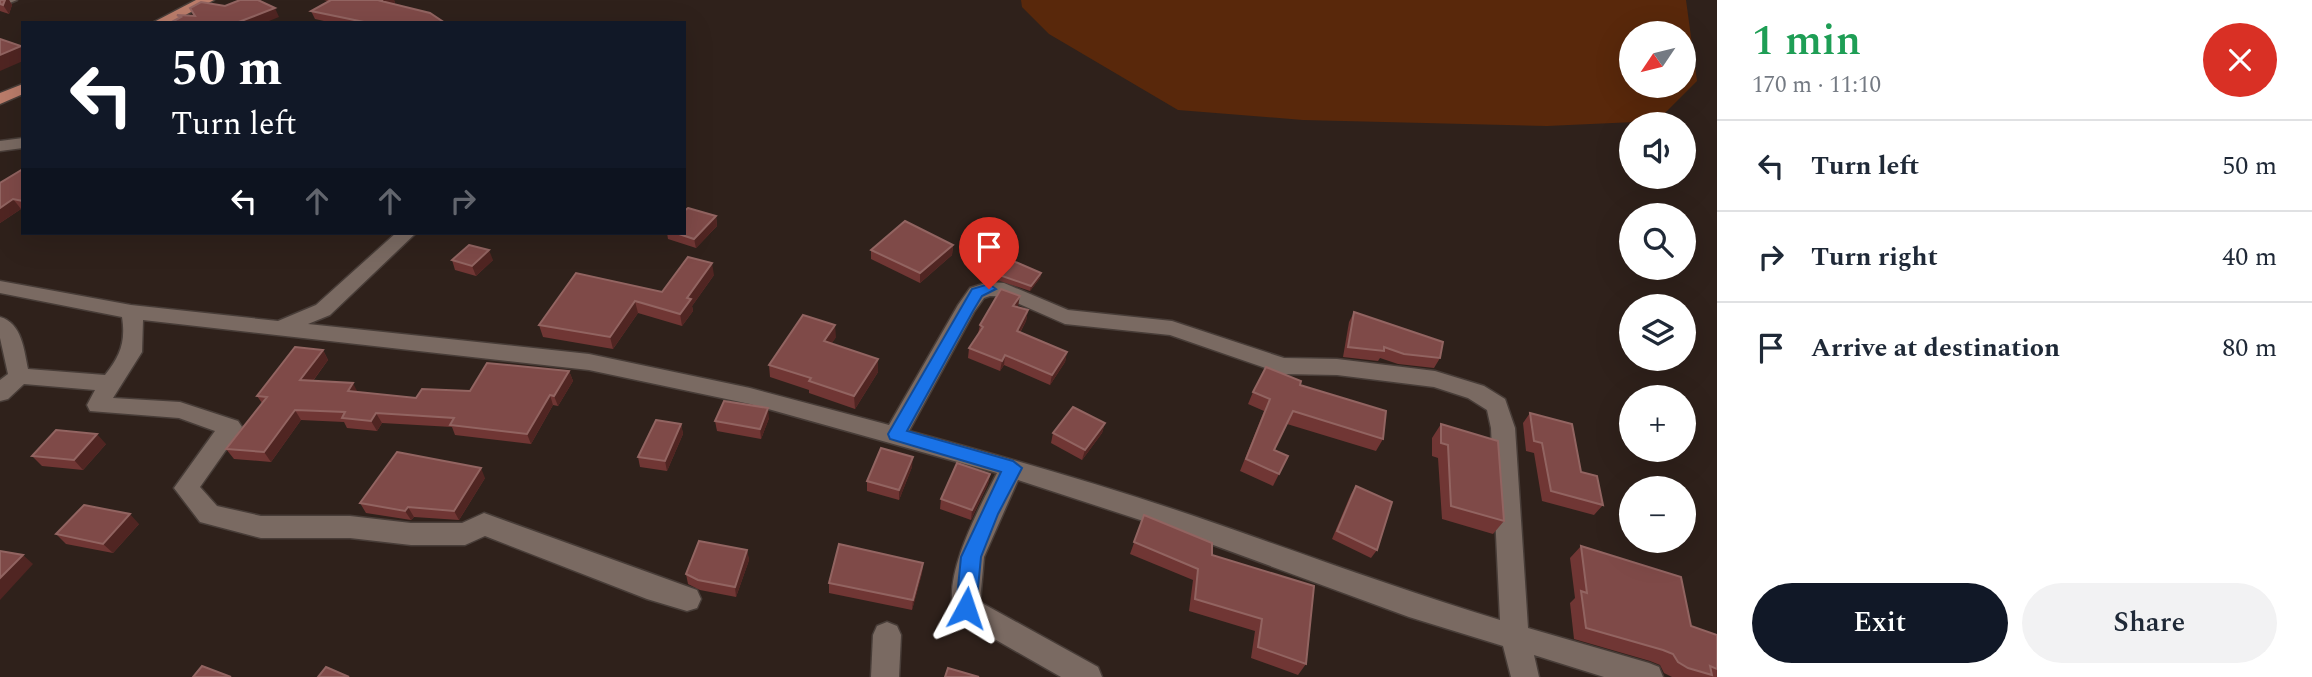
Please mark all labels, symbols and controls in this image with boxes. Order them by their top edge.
text: 1 min [1752,10,1861,73]
north arrow [1619,21,1696,98]
map controls [1619,21,1696,553]
button: close [2203,23,2277,97]
text: 50 m [171,32,282,107]
icon: left [56,49,147,140]
text: 170 m · 11:10 [1752,68,1881,103]
text: Turn left [171,100,297,149]
button: sound [1619,112,1696,189]
text: Turn left [1811,146,1919,186]
text: 50 m [2222,146,2277,186]
icon: left [1752,147,1790,185]
icon: left [225,182,263,220]
icon: ahead [298,182,336,220]
icon: ahead [371,182,409,220]
icon: right [444,182,482,220]
button: search [1619,203,1696,280]
pin [959,217,1019,289]
icon: arrive [970,228,1008,266]
text: Turn right [1811,237,1938,277]
text: 40 m [2222,237,2277,277]
icon: right [1752,238,1790,276]
button: layers [1619,294,1696,371]
text: Arrive at destination [1811,328,2060,368]
text: 80 m [2222,328,2277,368]
icon: arrive [1752,329,1790,367]
button: + [1619,385,1696,462]
button: − [1619,476,1696,553]
position arrow [929,571,1003,645]
button: Exit [1752,583,2008,663]
button: Share [2022,583,2277,663]

